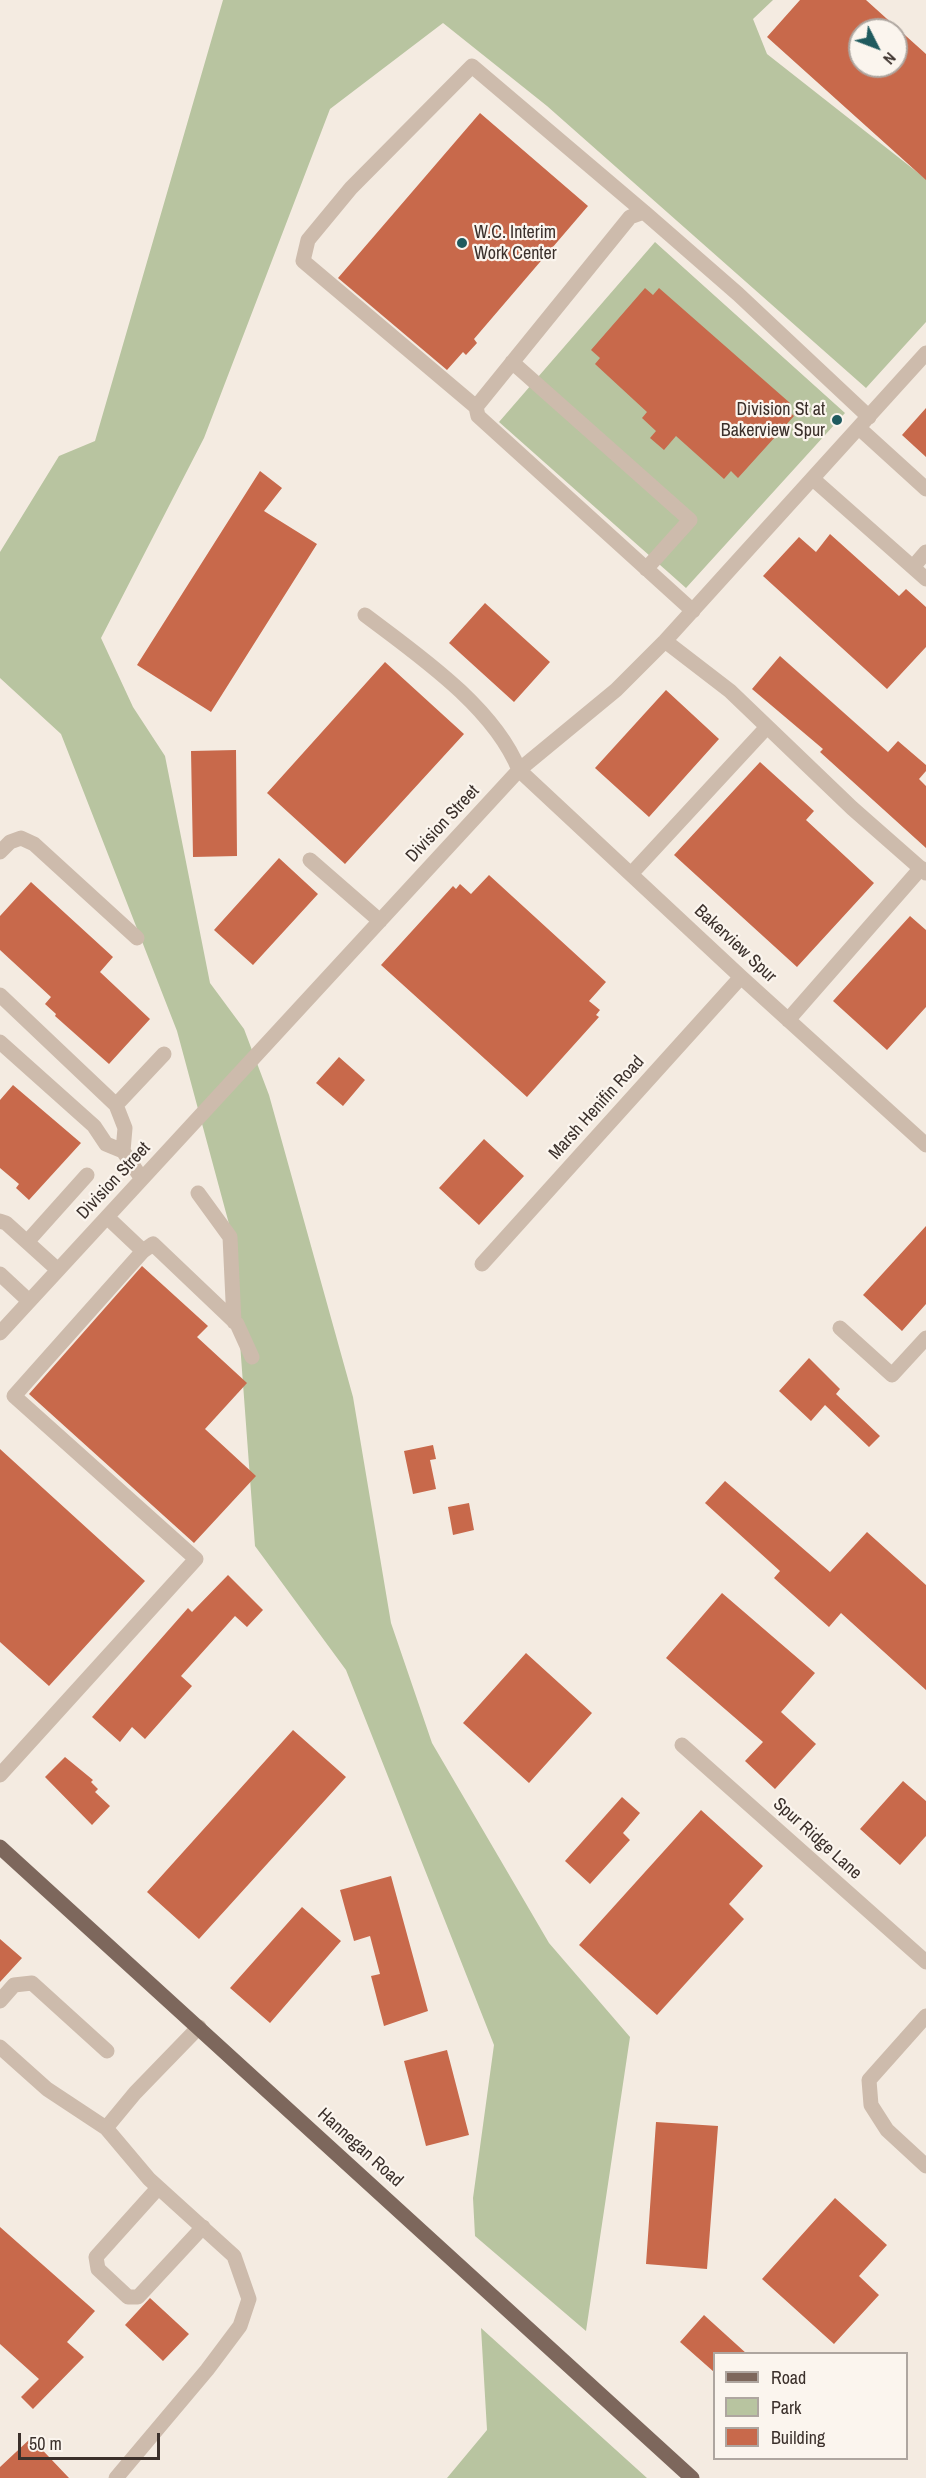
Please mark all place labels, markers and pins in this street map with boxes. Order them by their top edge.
place label: W.C. Interim Work Center [474,222,557,264]
marker: W.C. Interim Work Center [455,236,469,250]
place label: Division St at Bakerview Spur [721,399,825,442]
marker: Division St at Bakerview Spur [830,413,844,427]

